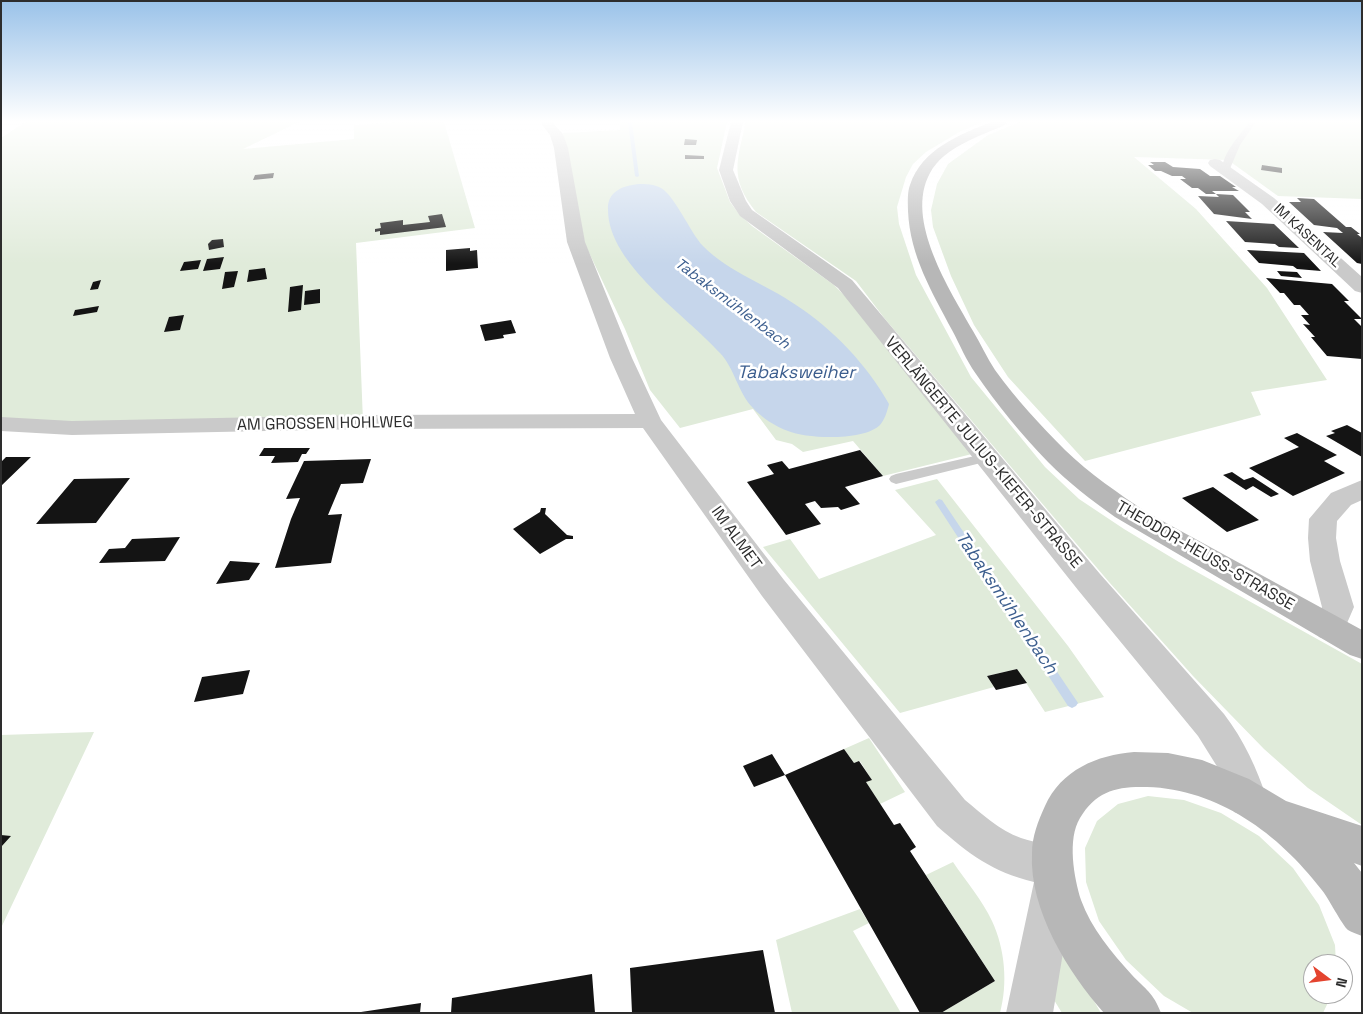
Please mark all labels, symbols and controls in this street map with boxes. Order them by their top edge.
street label: IM KASENTAL [1270,201,1344,271]
water label: Tabaksmühlenbach [671,255,793,353]
street label: VERLÄNGERTE JULIUS-KIEFER-STRASSE [880,333,1086,573]
water label: Tabaksweiher [737,362,855,384]
street label: AM GROSSEN HOHLWEG [237,413,413,435]
street label: THEODOR-HEUSS-STRASSE [1113,497,1297,615]
street label: IM ALMET [707,503,765,573]
water label: Tabaksmühlenbach [950,528,1062,678]
north arrow [1303,954,1353,1004]
text: N [1332,976,1351,989]

